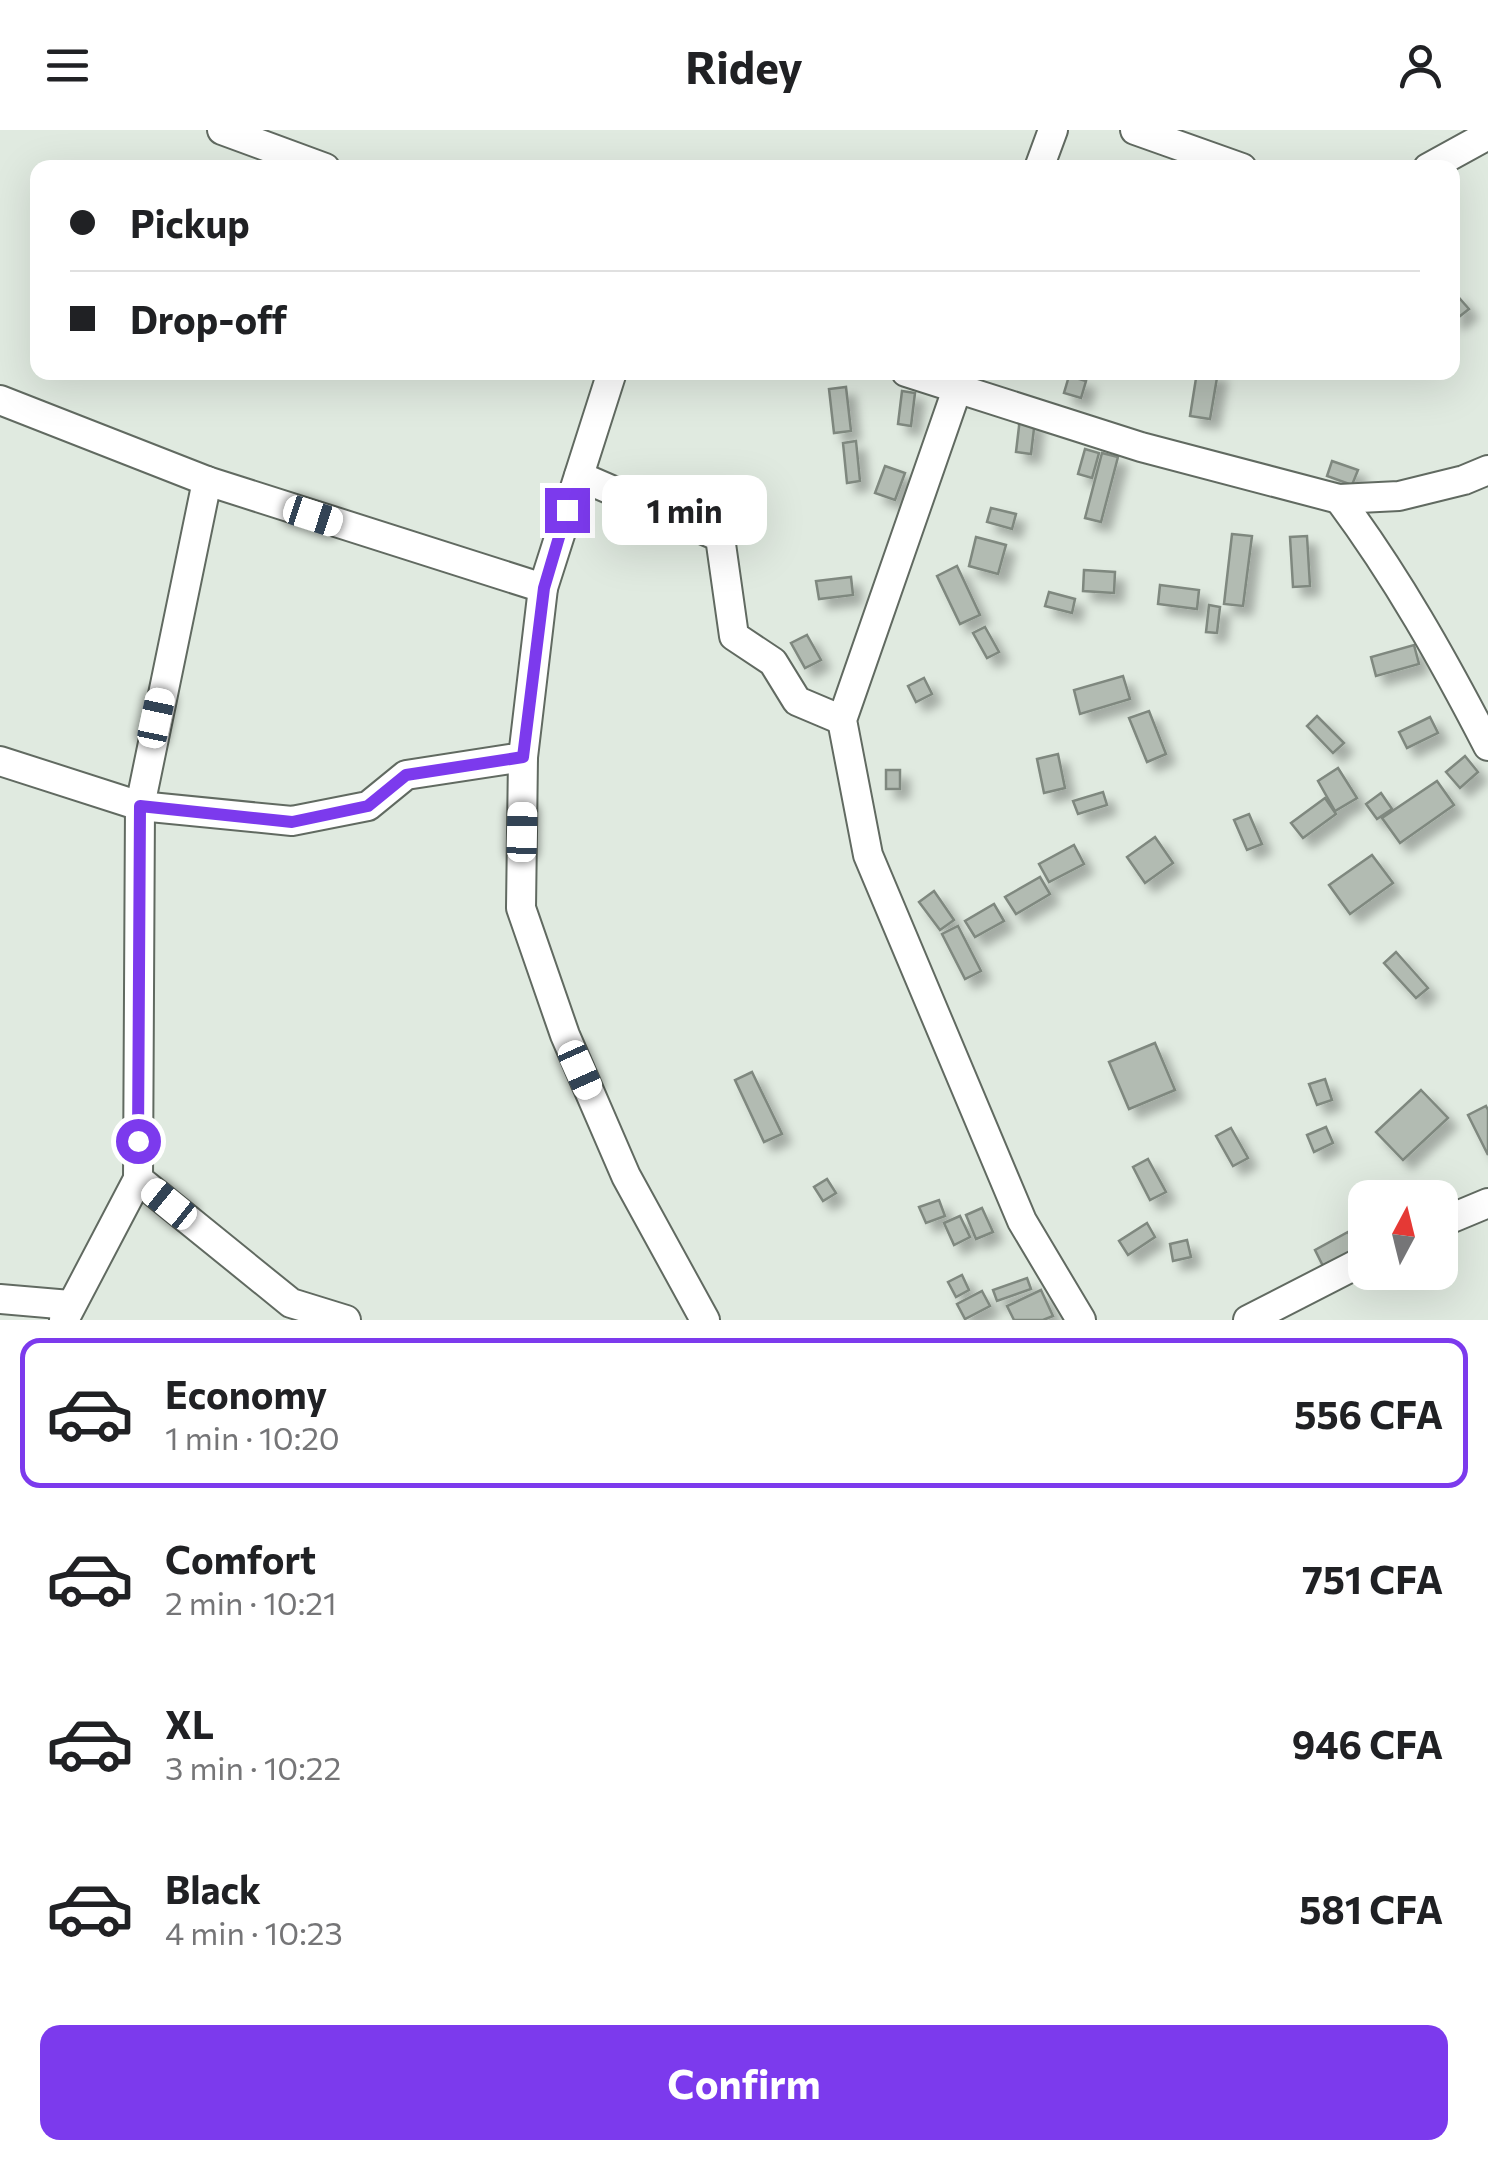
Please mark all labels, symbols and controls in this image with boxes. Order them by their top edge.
icon: menu [40,38,95,93]
text: Ridey [685,38,803,93]
icon: person [1393,38,1448,93]
text: Pickup [130,199,250,246]
text: Drop-off [130,295,287,342]
callout: 1 min [602,475,767,545]
route end [545,488,590,533]
text: 1 min [647,490,722,530]
car [280,492,346,540]
car [135,686,177,750]
car [506,802,538,862]
car [554,1036,606,1104]
route start [116,1119,161,1164]
car [136,1173,202,1235]
north arrow [1348,1180,1458,1290]
map controls [1348,1180,1458,1290]
icon: car [45,1368,135,1458]
text: Economy [165,1370,327,1417]
text: 556 CFA [1294,1390,1443,1437]
text: 1 min · 10:20 [165,1417,340,1457]
icon: car [45,1533,135,1623]
text: Comfort [165,1535,316,1582]
text: 751 CFA [1302,1555,1443,1602]
text: 2 min · 10:21 [165,1582,337,1622]
icon: car [45,1698,135,1788]
text: XL [165,1700,214,1747]
text: 946 CFA [1292,1720,1443,1767]
text: 3 min · 10:22 [165,1747,341,1787]
icon: car [45,1863,135,1953]
text: Black [165,1865,261,1912]
text: 581 CFA [1299,1885,1443,1932]
text: 4 min · 10:23 [165,1912,343,1952]
button: Confirm [40,2025,1448,2140]

